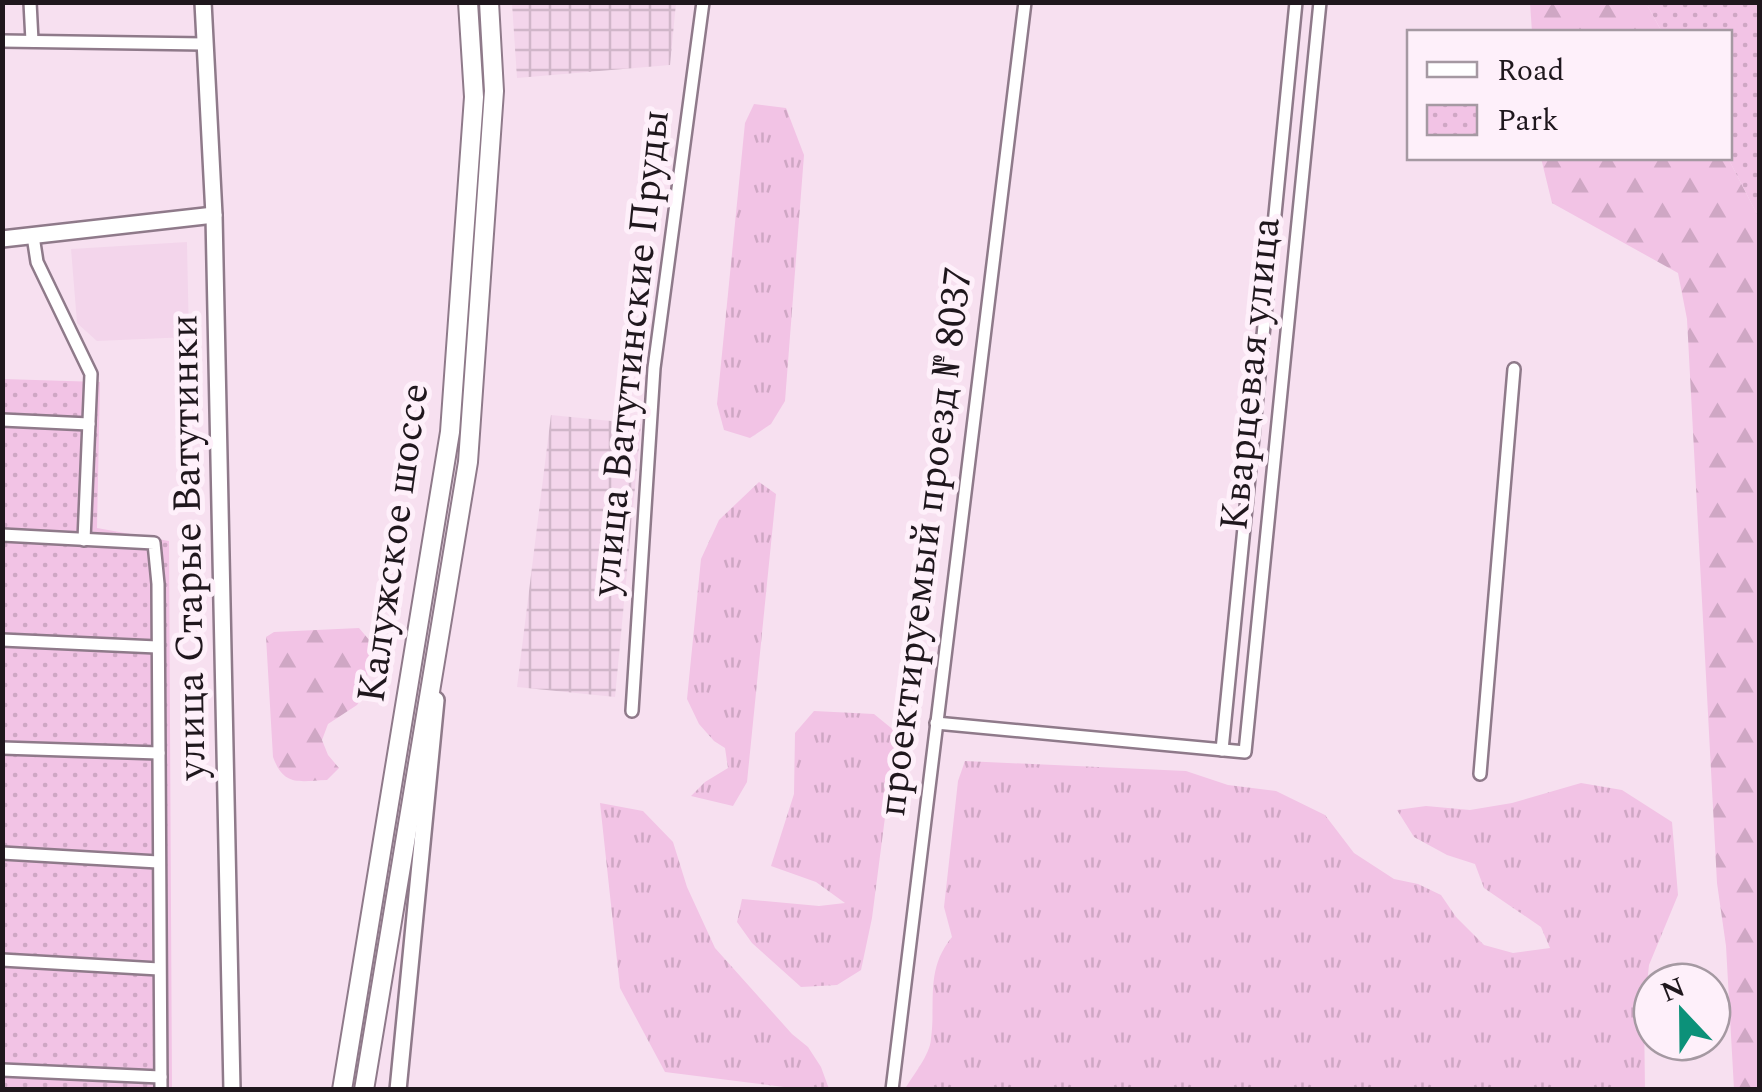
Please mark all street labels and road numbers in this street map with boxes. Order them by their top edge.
street label: улица Ватутинские Пруды [575,107,687,600]
street label: Кварцевая улица [1204,214,1298,534]
street label: проектируемый проезд № 8037 [862,264,990,820]
street label: улица Старые Ватутинки [154,314,224,781]
street label: Калужское шоссе [341,379,447,707]

